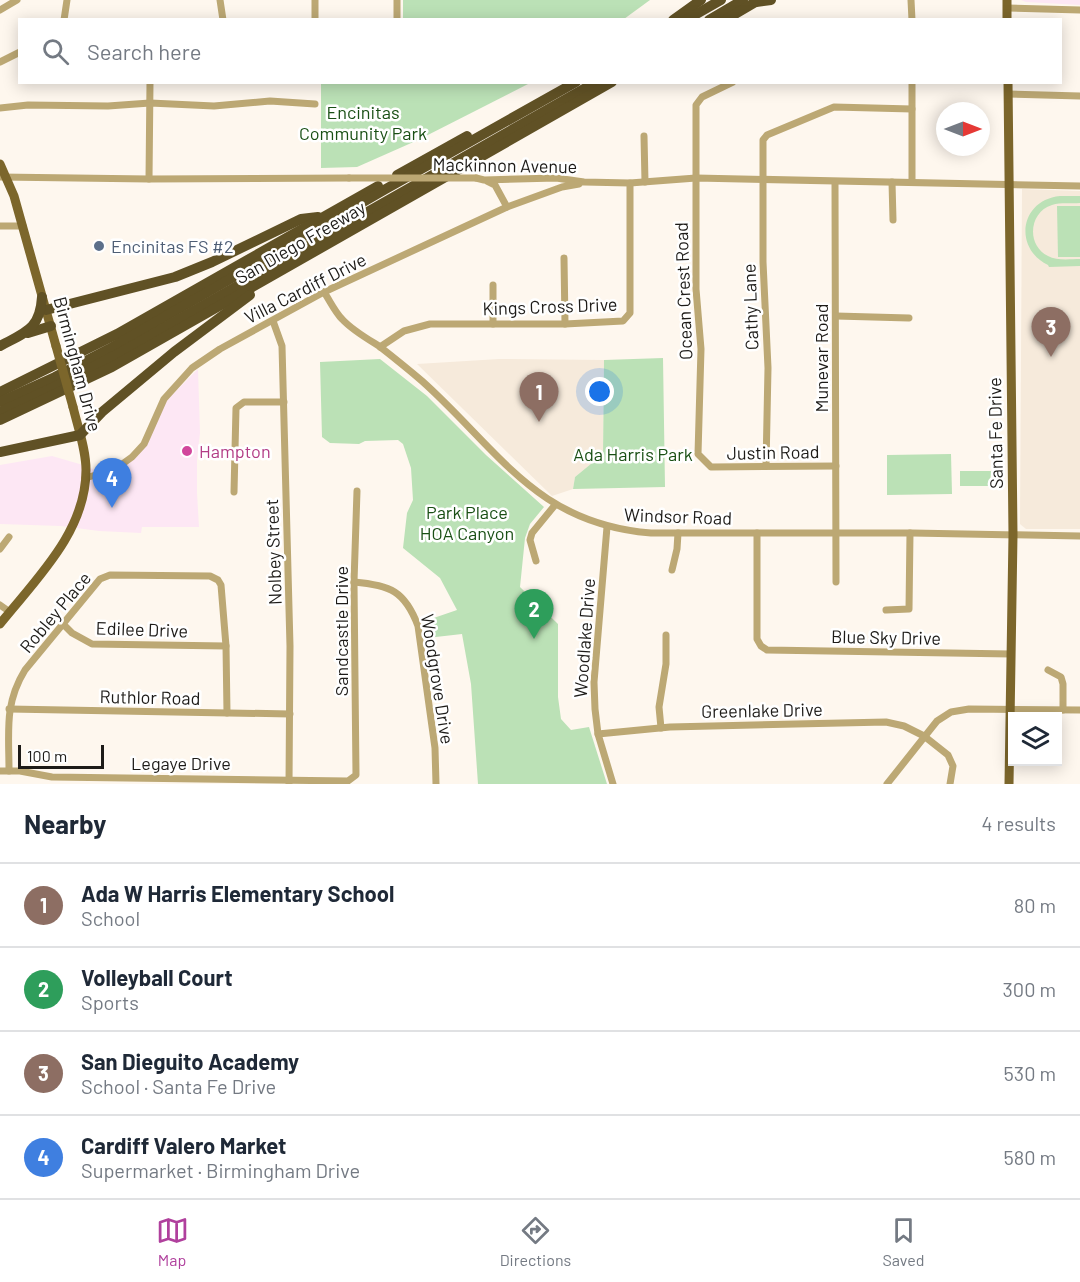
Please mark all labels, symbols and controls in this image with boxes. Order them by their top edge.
search box [18,18,1062,84]
icon: search [39,35,72,68]
text: Search here [87,38,201,64]
park label: Encinitas Community Park [299,101,427,144]
north arrow [936,102,990,156]
street label: Mackinnon Avenue [432,153,578,177]
street label: San Diego Freeway [231,196,369,288]
street label: Ocean Crest Road [670,222,696,360]
place label: Encinitas FS #2 [111,235,234,257]
marker: Encinitas FS #2 [92,239,106,253]
street label: Villa Cardiff Drive [240,248,370,328]
street label: Cathy Lane [737,263,763,351]
street label: Kings Cross Drive [482,293,618,319]
street label: Birmingham Drive [49,294,107,434]
street label: Munevar Road [810,304,832,412]
pin: 3 [1032,308,1070,357]
pin: 1 [520,372,558,422]
your location [585,377,614,406]
street label: Santa Fe Drive [983,377,1007,489]
place label: Hampton [199,440,271,462]
street label: Justin Road [726,440,820,464]
park label: Ada Harris Park [573,443,693,465]
marker: Hampton [180,444,194,458]
pin: 4 [92,458,132,508]
street label: Nolbey Street [260,499,286,605]
park label: Park Place HOA Canyon [420,501,514,544]
street label: Windsor Road [624,503,732,529]
street label: Sandcastle Drive [330,566,352,696]
street label: Robley Place [15,567,95,657]
street label: Woodlake Drive [569,578,599,698]
pin: 2 [514,590,554,639]
street label: Woodgrove Drive [417,612,459,746]
street label: Edilee Drive [95,616,189,642]
street label: Blue Sky Drive [831,625,941,649]
street label: Ruthlor Road [99,685,201,709]
street label: Greenlake Drive [701,698,823,722]
map controls [1008,712,1062,766]
button: layers [1008,712,1062,766]
scale bar [18,742,104,770]
text: 100 m [27,746,67,765]
street label: Legaye Drive [131,752,231,774]
text: Nearby [24,808,106,839]
text: 4 results [981,811,1056,835]
text: Ada W Harris Elementary School [81,880,394,906]
text: 1 [40,893,47,917]
text: 80 m [1014,893,1056,917]
text: School [81,906,140,930]
text: Volleyball Court [81,964,233,990]
text: 2 [38,977,49,1001]
text: 300 m [1003,977,1056,1001]
text: Sports [81,990,139,1014]
text: San Dieguito Academy [81,1048,299,1074]
text: 3 [38,1061,49,1085]
text: 530 m [1004,1061,1056,1085]
text: School · Santa Fe Drive [81,1074,276,1098]
text: Cardiff Valero Market [81,1132,286,1158]
text: 4 [37,1145,50,1169]
text: 580 m [1003,1145,1056,1169]
text: Supermarket · Birmingham Drive [81,1158,360,1182]
tab: Map [156,1214,189,1269]
tab: Directions [500,1214,571,1269]
tab: Saved [882,1214,924,1269]

